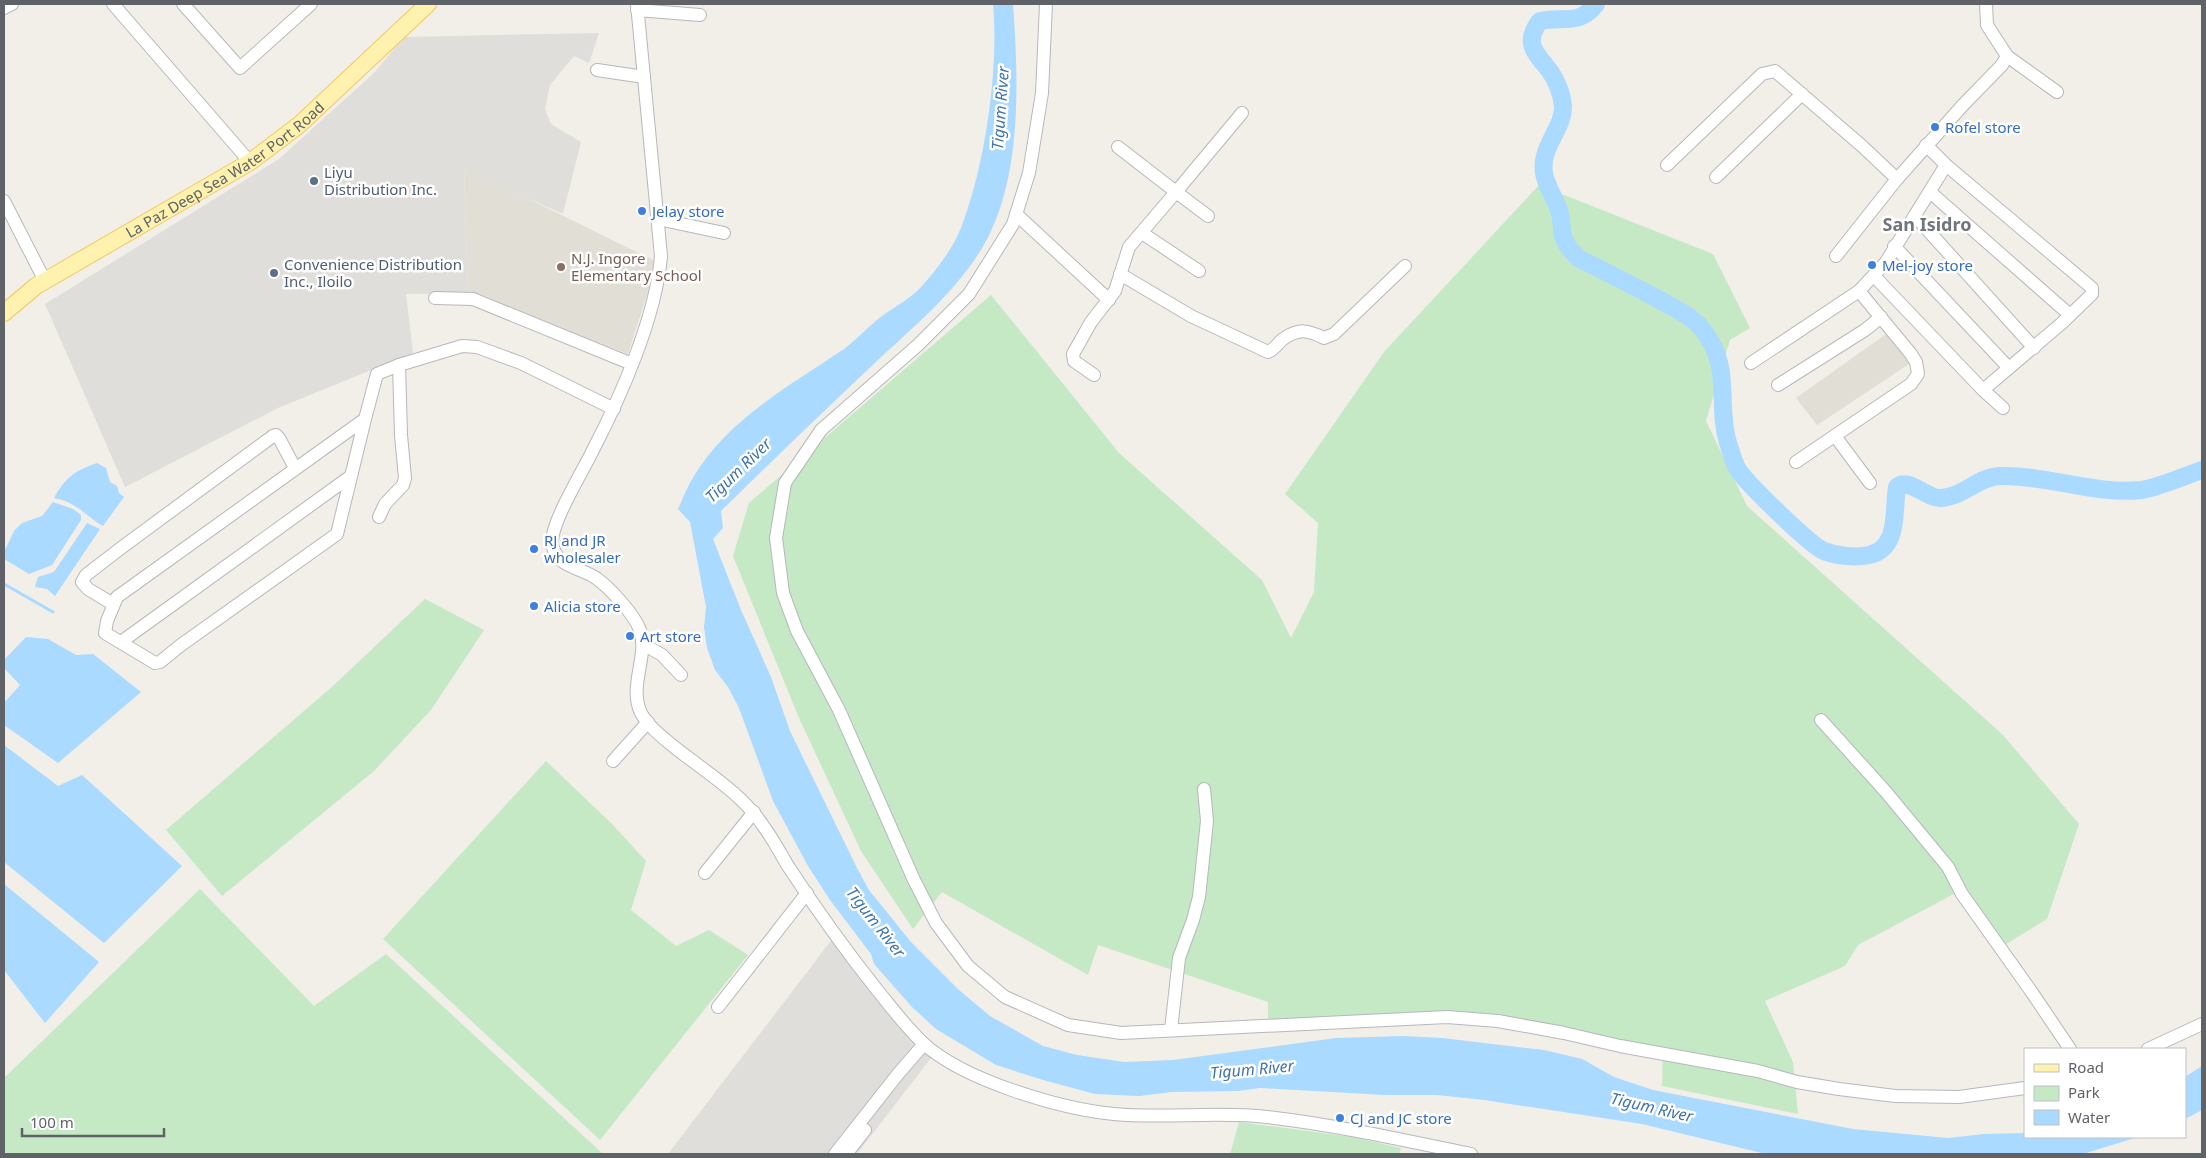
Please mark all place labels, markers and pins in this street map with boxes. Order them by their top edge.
place label: Rofel store [1945,117,2021,137]
marker: Rofel store [1929,121,1941,133]
place label: Liyu Distribution Inc. [324,162,437,199]
marker: Liyu Distribution Inc. [308,175,320,187]
place label: Jelay store [650,201,724,221]
marker: Jelay store [636,205,648,217]
place label: N.J. Ingore Elementary School [571,248,702,285]
place label: Convenience Distribution Inc., Iloilo [284,254,462,291]
place label: Mel-joy store [1882,255,1973,275]
marker: Mel-joy store [1866,259,1878,271]
marker: N.J. Ingore Elementary School [555,261,567,273]
marker: Convenience Distribution Inc., Iloilo [268,267,280,279]
place label: RJ and JR wholesaler [544,530,621,567]
marker: RJ and JR wholesaler [528,543,540,555]
place label: Alicia store [544,596,621,616]
marker: Alicia store [528,600,540,612]
place label: Art store [640,626,701,646]
marker: Art store [624,630,636,642]
place label: CJ and JC store [1350,1108,1452,1128]
marker: CJ and JC store [1334,1112,1346,1124]

